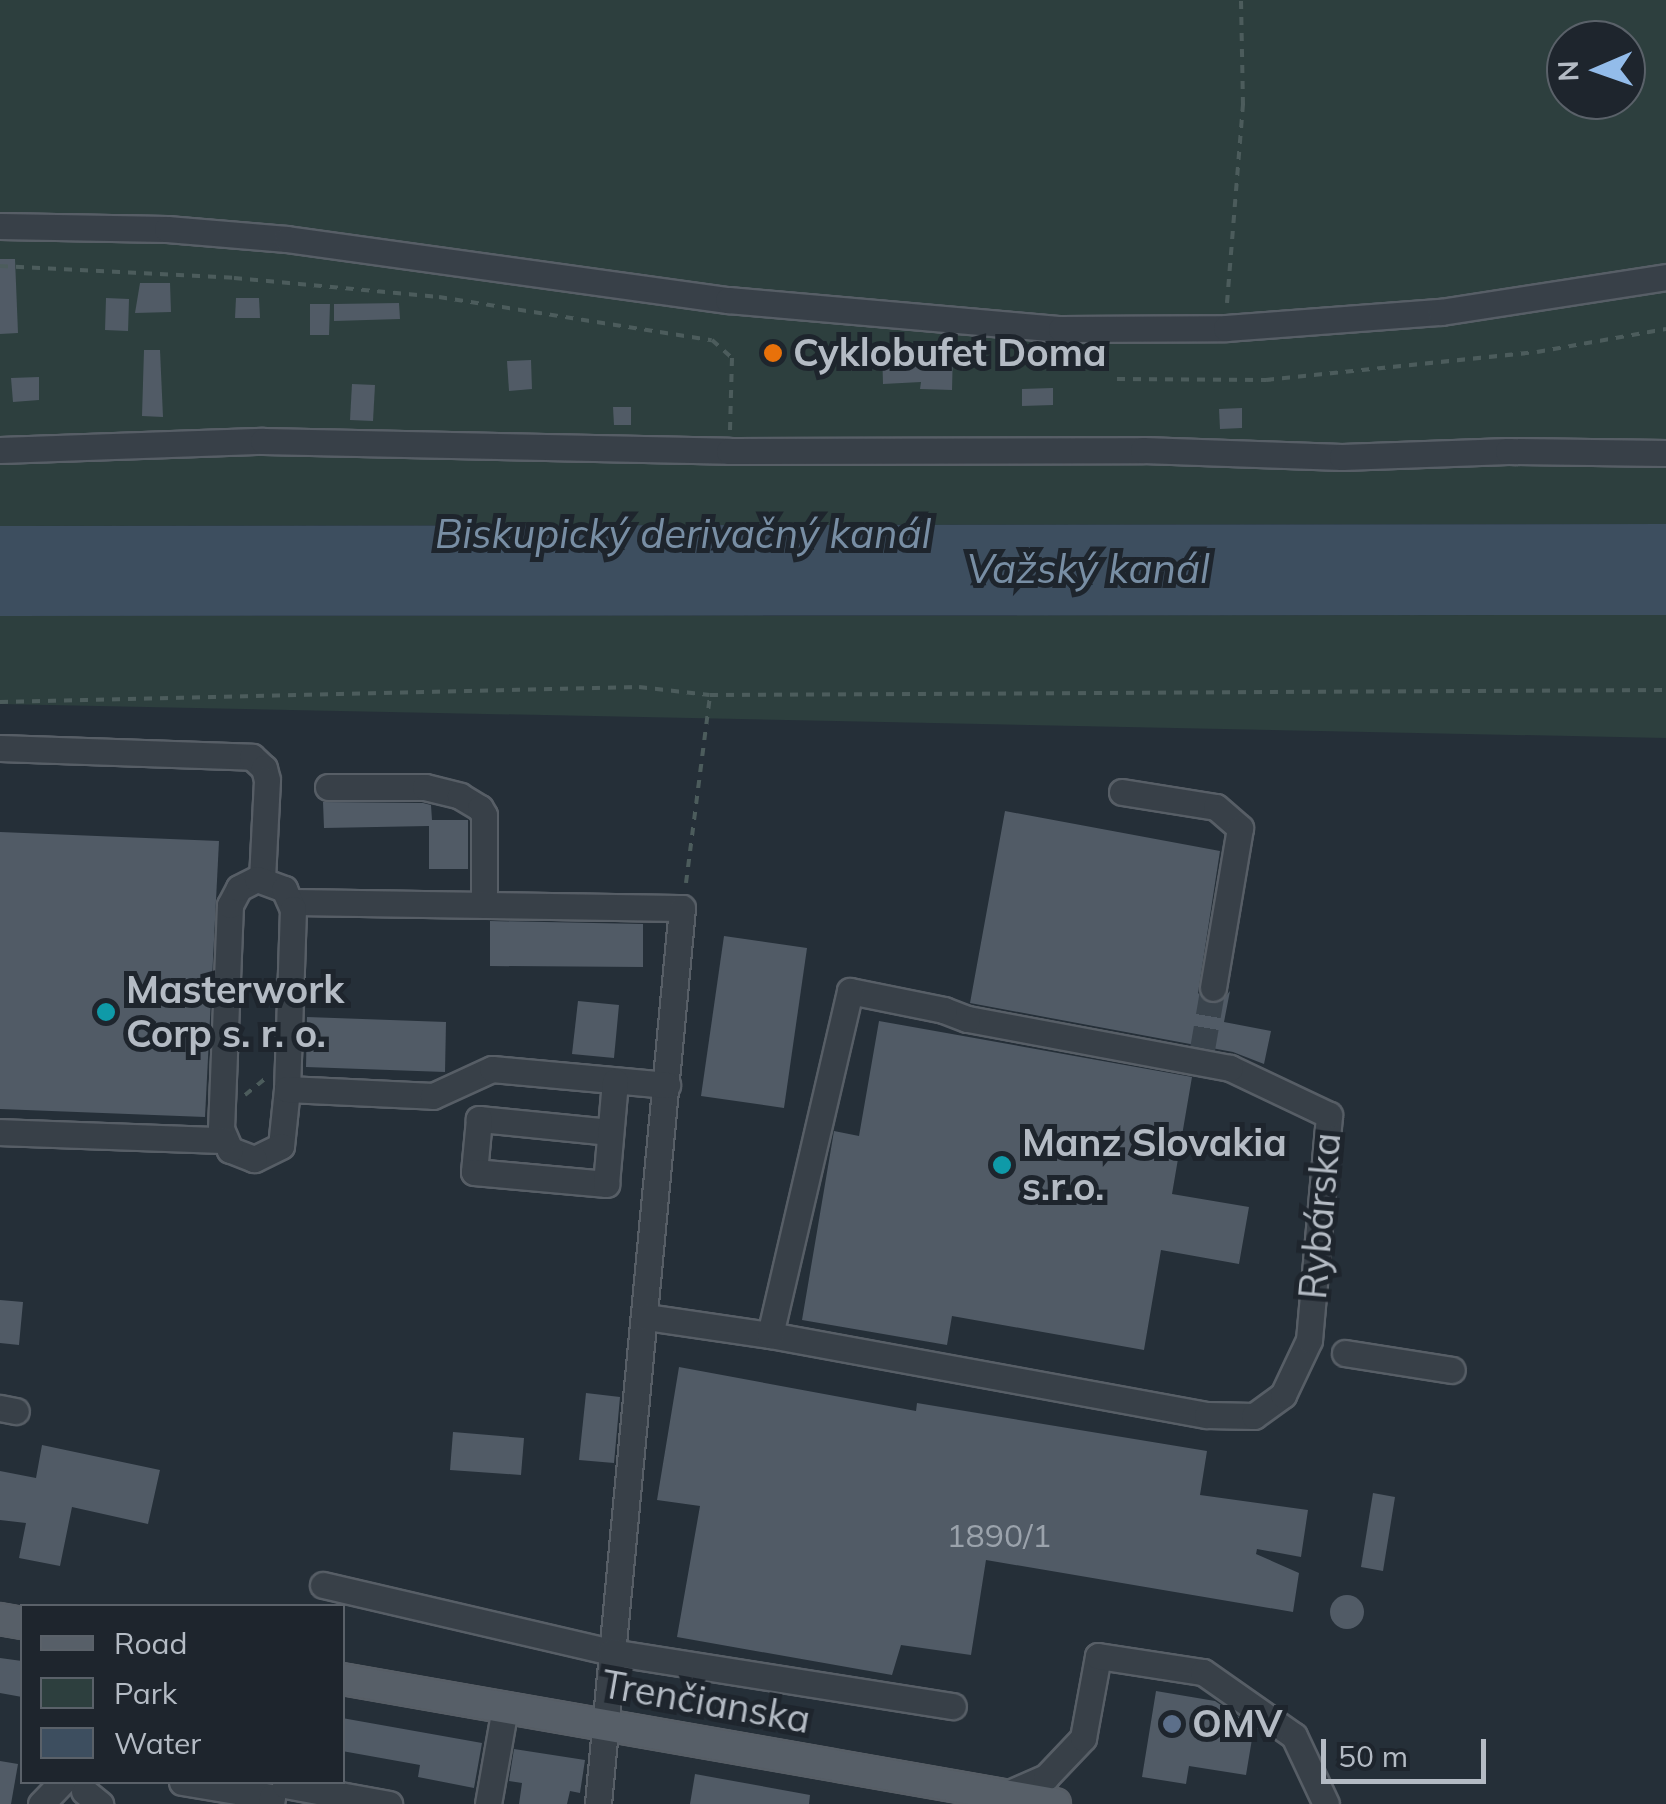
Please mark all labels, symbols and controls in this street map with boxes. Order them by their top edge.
north arrow [1546,20,1646,120]
text: N [1550,60,1585,82]
place label: Cyklobufet Doma [793,330,1107,376]
marker: Cyklobufet Doma [762,342,784,364]
water label: Biskupický derivačný kanál [435,509,931,557]
water label: Važský kanál [966,544,1210,592]
place label: Masterwork Corp s. r. o. [126,967,344,1056]
marker: Masterwork Corp s. r. o. [95,1001,117,1023]
place label: Manz Slovakia s.r.o. [1022,1120,1287,1210]
street label: Rybárska [1290,1131,1350,1301]
marker: Manz Slovakia s.r.o. [991,1154,1013,1176]
house number: 1890/1 [946,1516,1052,1554]
legend [20,1604,345,1784]
text: Road [114,1624,188,1662]
street label: Trenčianska [598,1661,814,1743]
text: Park [114,1674,177,1712]
place label: OMV [1192,1701,1282,1747]
marker: OMV [1161,1713,1183,1735]
scale bar [1326,1719,1491,1781]
text: Water [114,1724,201,1762]
text: 50 m [1338,1737,1408,1775]

